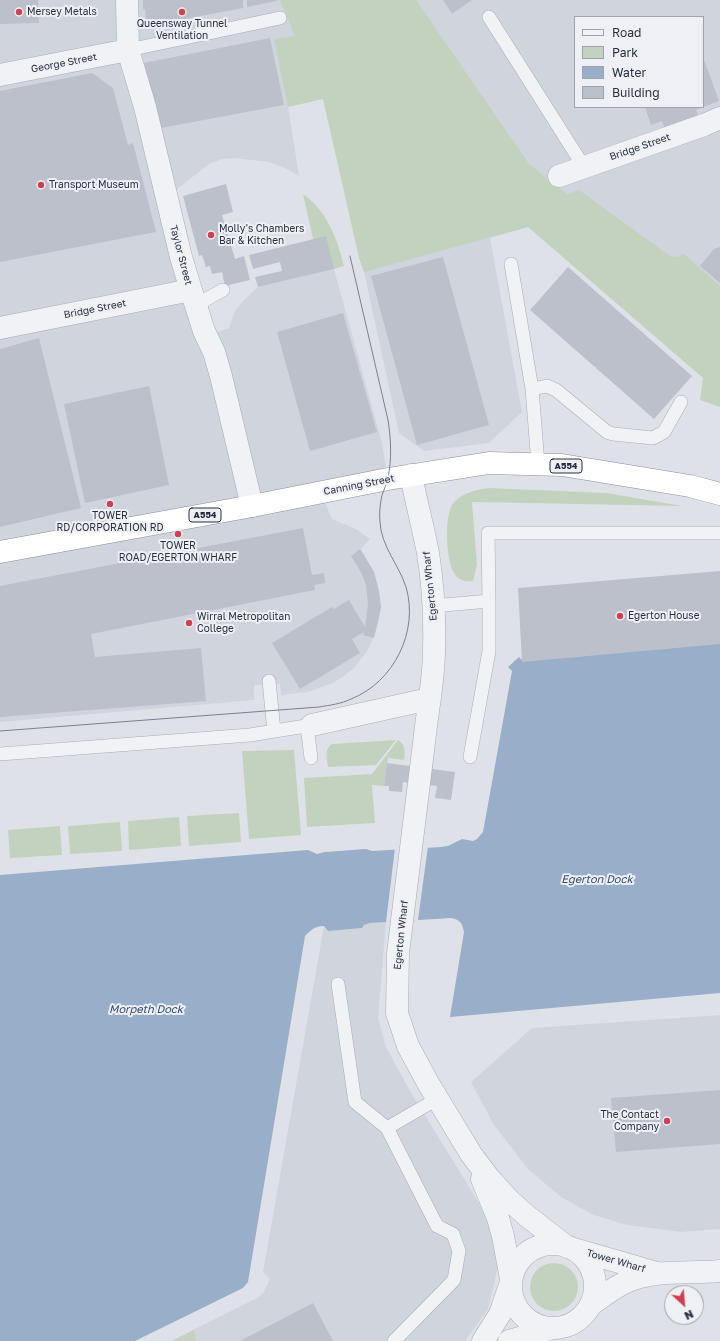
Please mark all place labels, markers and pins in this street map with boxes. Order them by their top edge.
place label: Mersey Metals [27,6,97,18]
marker: Mersey Metals [14,7,24,17]
marker: Queensway Tunnel Ventilation [177,7,187,17]
place label: Queensway Tunnel Ventilation [137,18,227,42]
place label: Transport Museum [49,179,139,191]
marker: Transport Museum [36,180,46,190]
place label: Molly's Chambers Bar & Kitchen [219,223,304,246]
marker: Molly's Chambers Bar & Kitchen [206,230,216,240]
marker: TOWER RD/CORPORATION RD [105,499,115,509]
place label: TOWER RD/CORPORATION RD [57,510,163,534]
marker: TOWER ROAD/EGERTON WHARF [173,529,183,539]
place label: TOWER ROAD/EGERTON WHARF [119,540,237,564]
place label: Egerton House [628,610,699,622]
place label: Wirral Metropolitan College [197,611,290,634]
marker: Egerton House [615,611,625,621]
marker: Wirral Metropolitan College [184,618,194,628]
place label: The Contact Company [600,1109,659,1132]
marker: The Contact Company [662,1116,672,1126]

